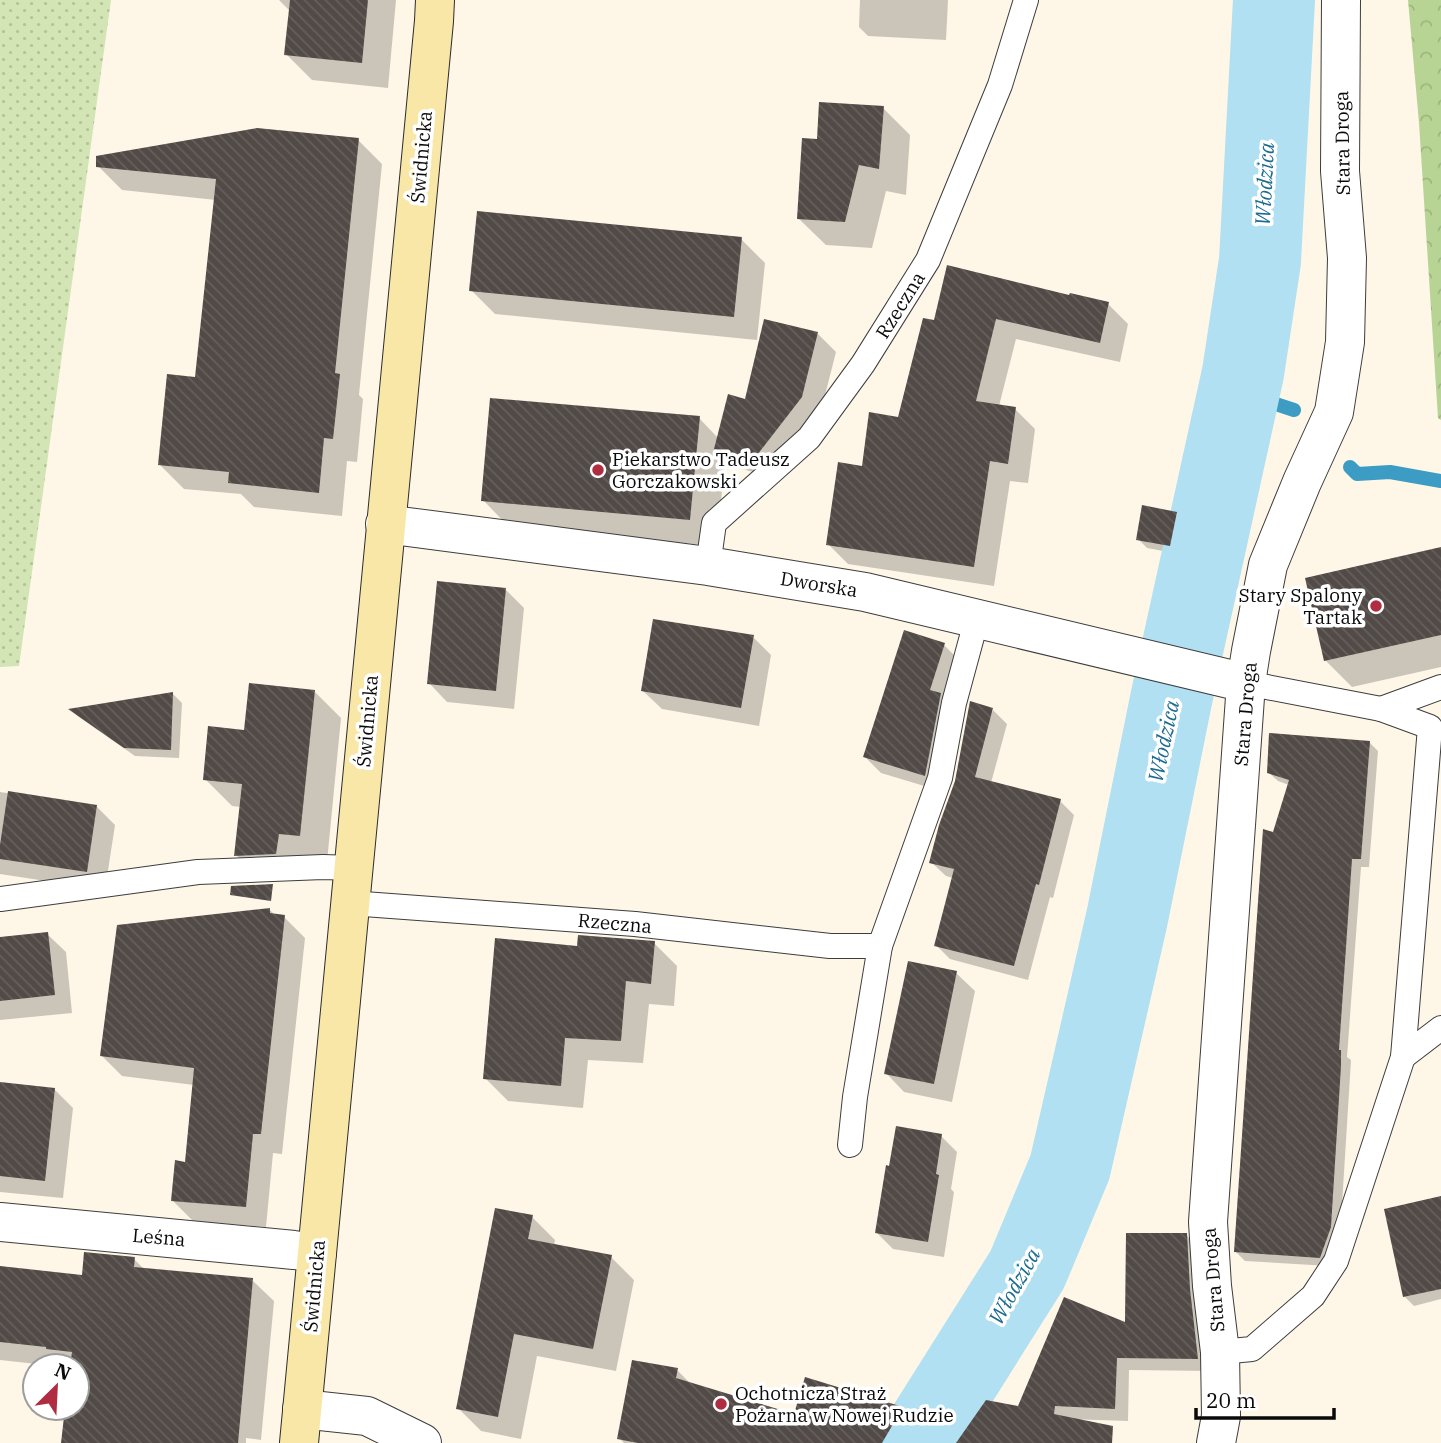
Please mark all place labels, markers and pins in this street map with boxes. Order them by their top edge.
place label: Piekarstwo Tadeusz Gorczakowski [612,447,790,493]
marker: Piekarstwo Tadeusz Gorczakowski [590,462,606,478]
place label: Stary Spalony Tartak [1238,583,1363,629]
marker: Stary Spalony Tartak [1368,598,1384,614]
place label: Ochotnicza Straż Pożarna w Nowej Rudzie [735,1381,954,1427]
marker: Ochotnicza Straż Pożarna w Nowej Rudzie [713,1396,729,1412]

